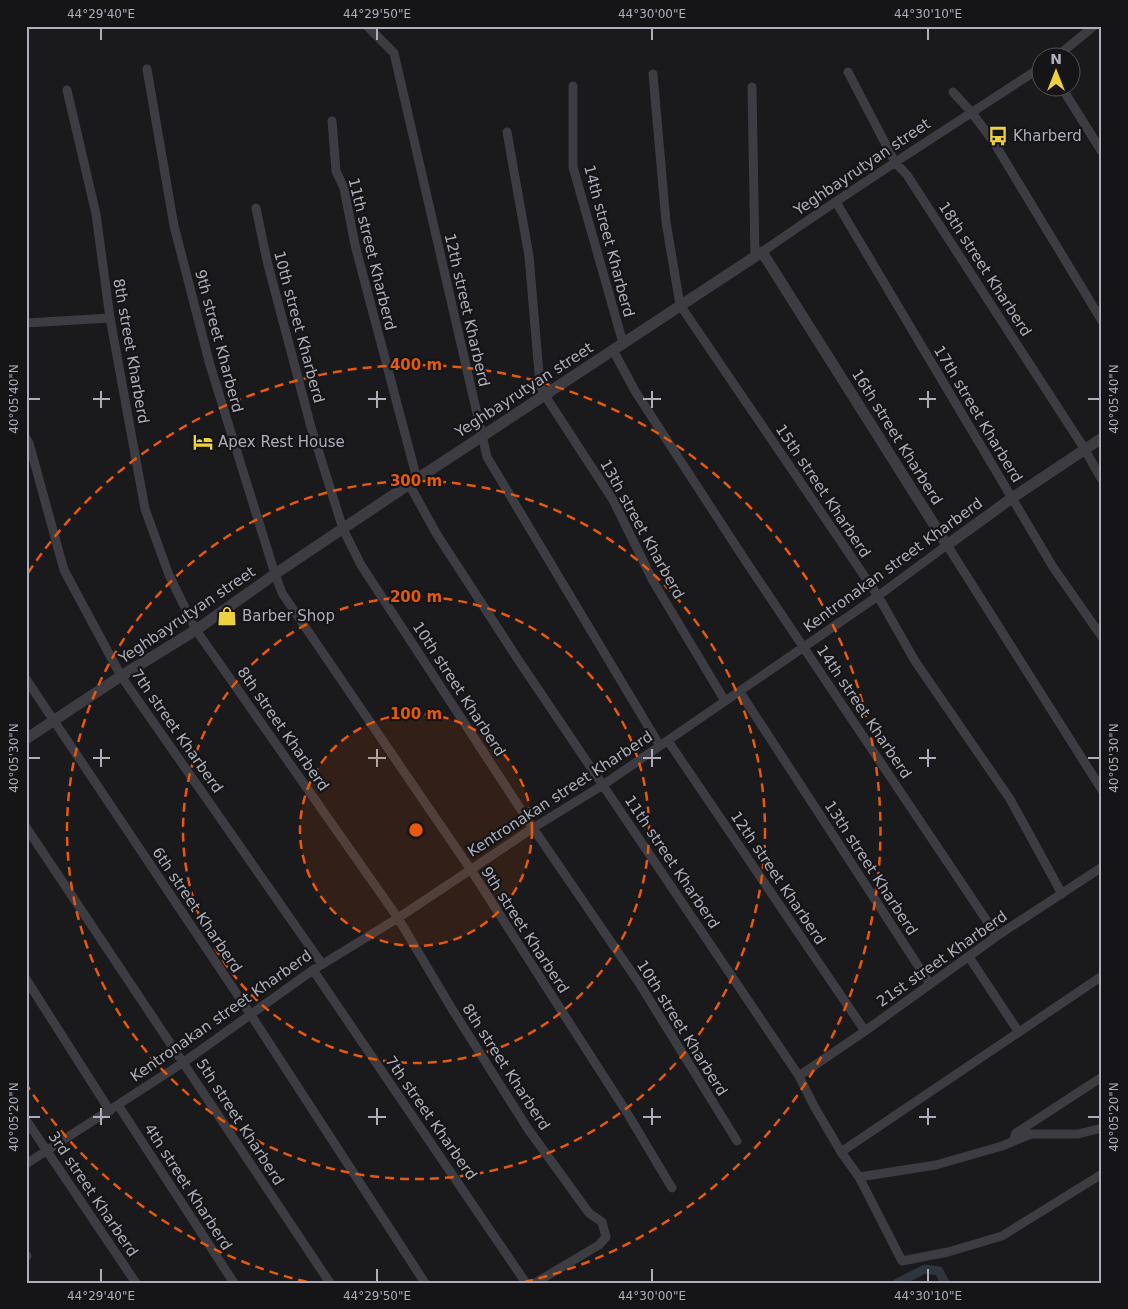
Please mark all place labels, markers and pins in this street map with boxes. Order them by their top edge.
bus stop icon: Kharberd [987,125,1009,147]
place label: Kharberd [1013,127,1082,145]
hotel icon: Apex Rest House [192,431,214,453]
place label: Apex Rest House [218,433,345,451]
shop icon: Barber Shop [216,605,238,627]
place label: Barber Shop [242,607,335,625]
centre of rings [407,821,425,839]

